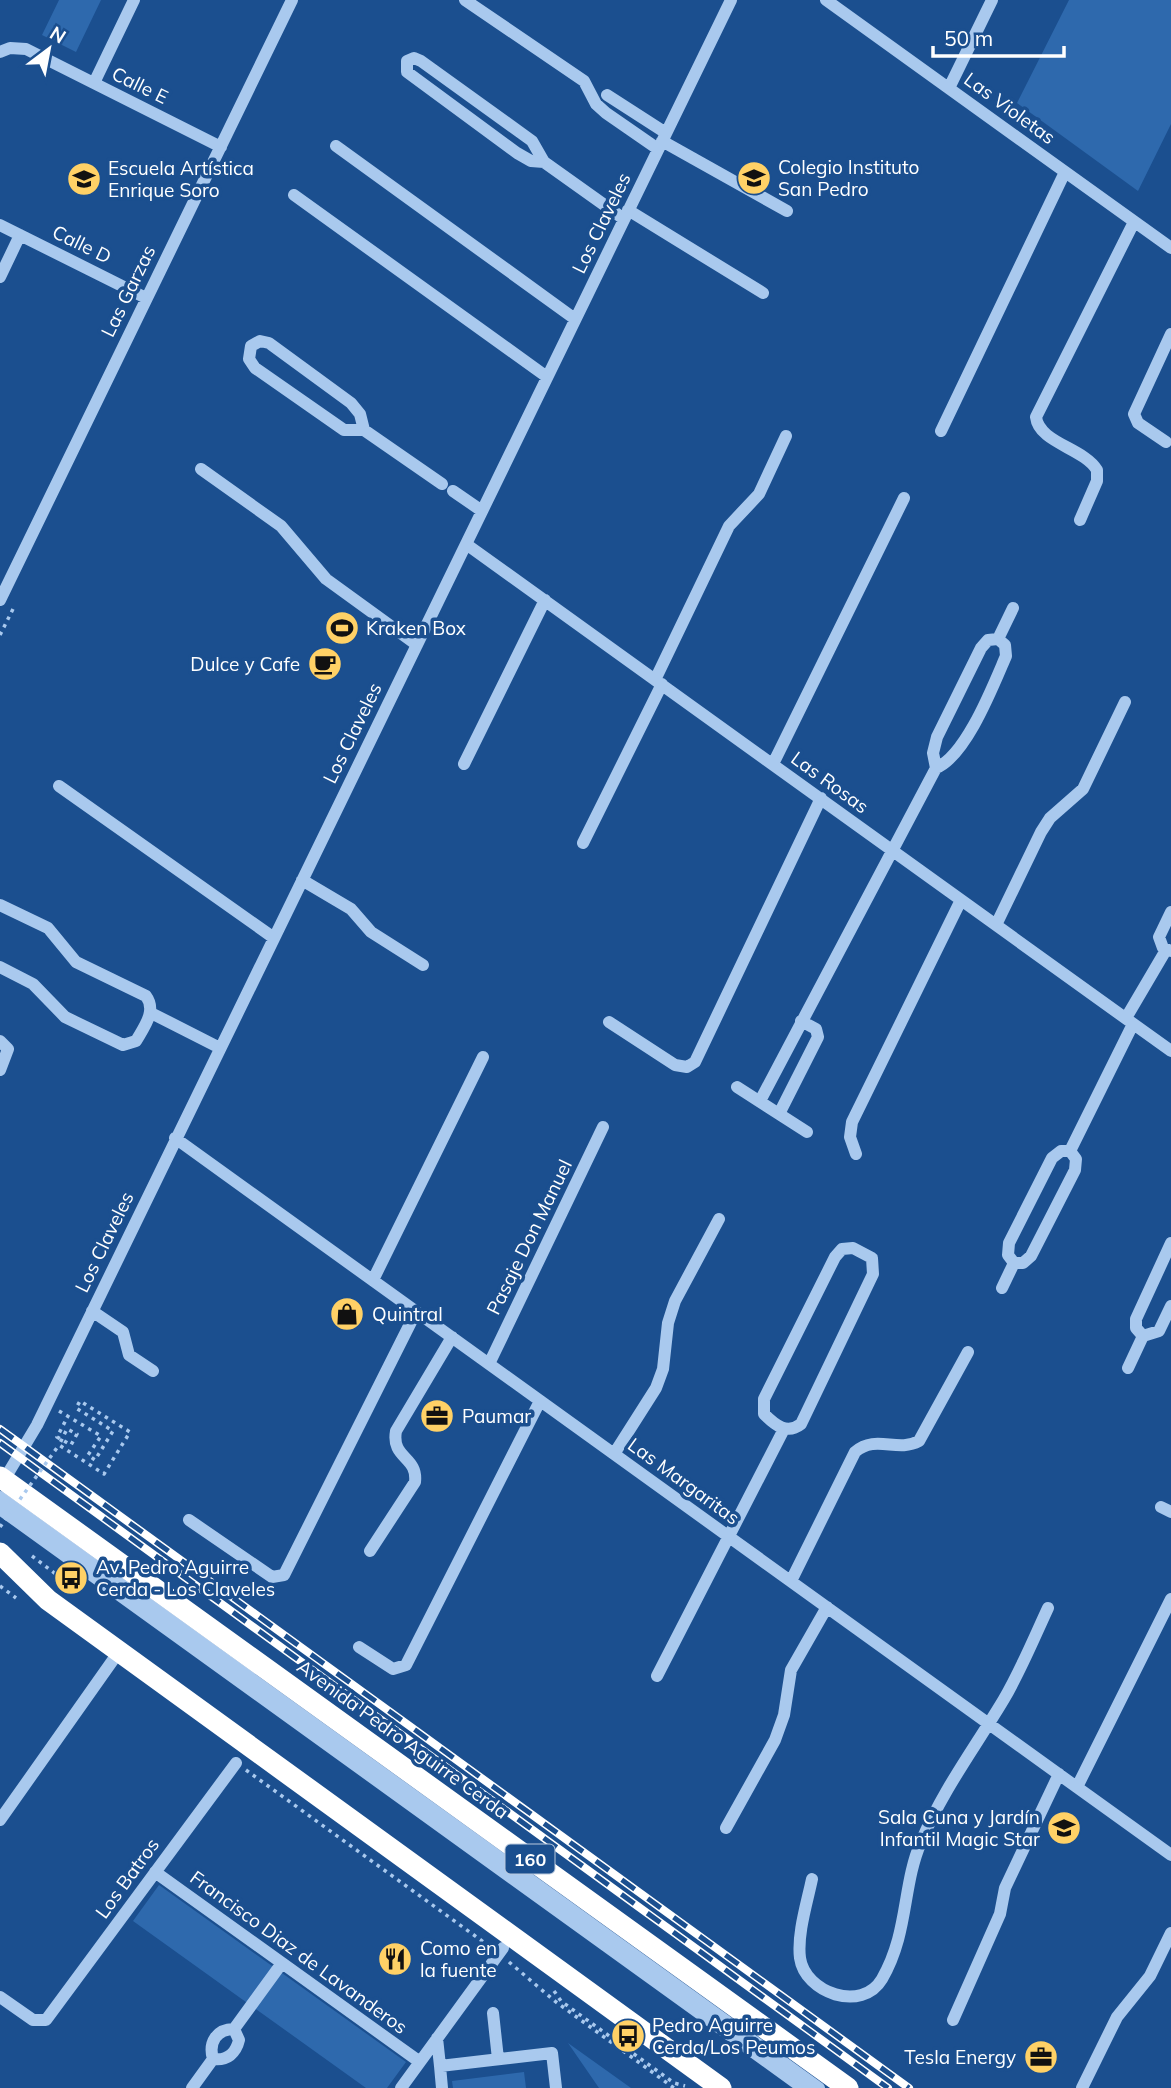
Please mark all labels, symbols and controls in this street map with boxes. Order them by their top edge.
north arrow [14,14,84,84]
scale bar [933,14,1064,58]
text: N [46,21,70,49]
text: 50 m [944,25,993,51]
street label: Calle E [108,61,172,109]
street label: Las Violetas [960,67,1060,149]
place label: Colegio Instituto San Pedro [778,155,919,201]
place label: Escuela Artística Enrique Soro [108,156,254,202]
school or university icon: Colegio Instituto San Pedro [735,159,773,197]
school or university icon: Escuela Artística Enrique Soro [65,160,103,198]
street label: Los Claveles [566,169,636,277]
street label: Calle D [49,219,115,269]
street label: Las Garzas [96,241,160,341]
sports icon: Kraken Box [323,609,361,647]
place label: Kraken Box [366,616,466,640]
cafe icon: Dulce y Cafe [306,645,344,683]
place label: Dulce y Cafe [190,652,300,676]
street label: Los Claveles [317,679,387,787]
street label: Las Rosas [786,746,874,818]
street label: Pasaje Don Manuel [481,1155,577,1319]
street label: Los Claveles [69,1188,139,1296]
shop icon: Quintral [328,1295,366,1333]
place label: Quintral [372,1302,443,1326]
office icon: Paumar [418,1397,456,1435]
place label: Paumar [462,1404,531,1428]
street label: Las Margaritas [623,1432,745,1530]
place label: Av. Pedro Aguirre Cerda - Los Claveles [96,1555,275,1601]
bus stop icon: Av. Pedro Aguirre Cerda - Los Claveles [52,1559,90,1597]
street label: Avenida Pedro Aguirre Cerda [293,1654,513,1824]
place label: Sala Cuna y Jardín Infantil Magic Star [878,1805,1040,1851]
school or university icon: Sala Cuna y Jardín Infantil Magic Star [1045,1809,1083,1847]
street label: Los Batros [90,1833,164,1923]
road number: 160 [505,1844,554,1873]
street label: Francisco Diaz de Lavanderos [186,1865,412,2039]
place label: Como en la fuente [420,1936,497,1982]
restaurant icon: Como en la fuente [376,1940,414,1978]
place label: Pedro Aguirre Cerda/Los Peumos [652,2013,815,2059]
bus stop icon: Pedro Aguirre Cerda/Los Peumos [609,2017,647,2055]
office icon: Tesla Energy [1022,2038,1060,2076]
place label: Tesla Energy [904,2045,1016,2069]

